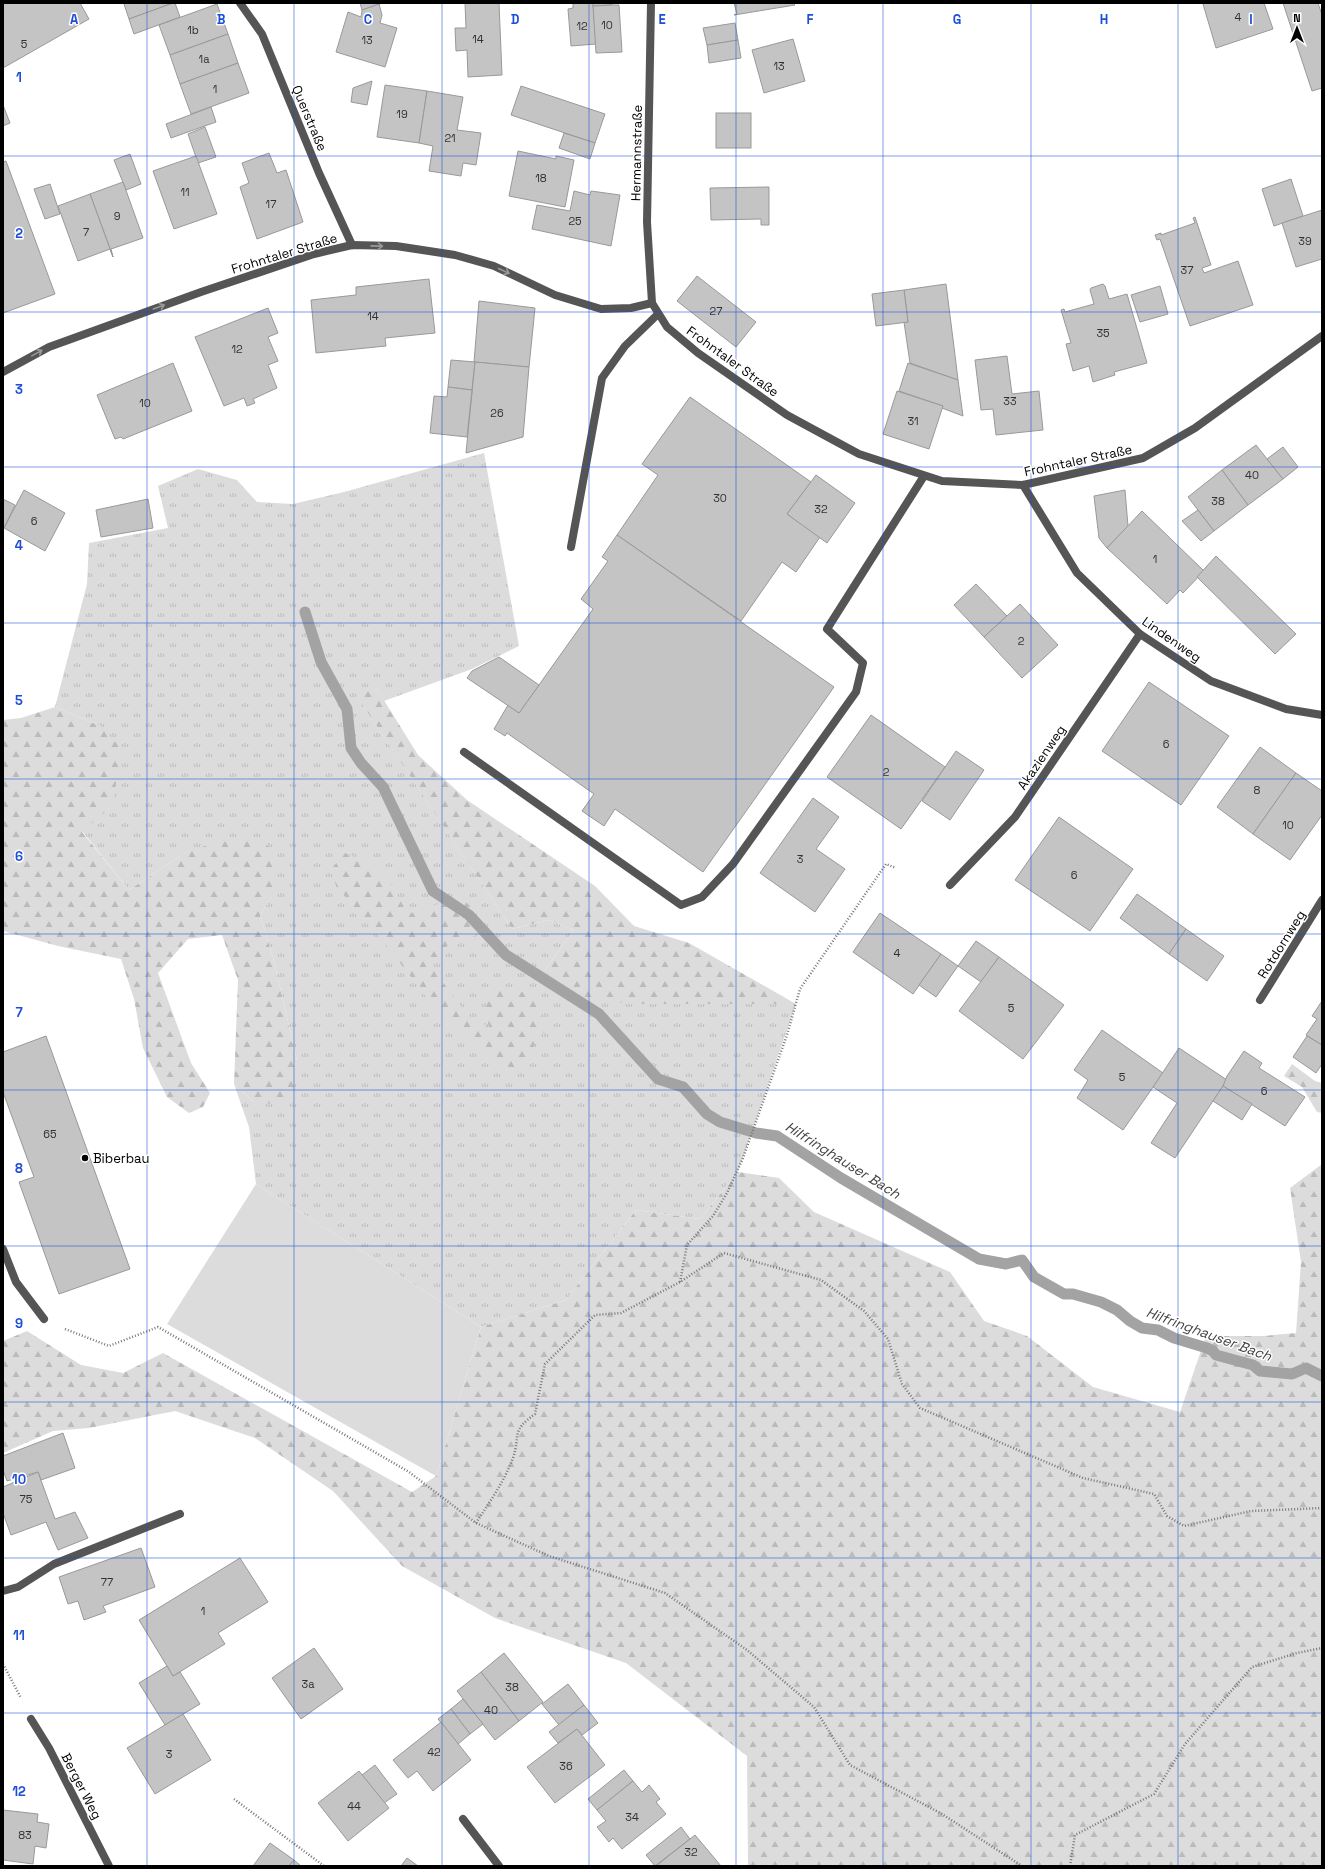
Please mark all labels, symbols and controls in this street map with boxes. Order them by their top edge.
north arrow [1277,8,1317,48]
house number: 4 [1235,10,1242,24]
text: A [70,11,79,28]
text: B [217,11,226,28]
text: C [364,11,372,28]
text: D [511,11,520,28]
text: E [658,11,666,28]
text: F [807,11,814,28]
text: G [953,11,961,28]
text: H [1100,11,1108,28]
text: I [1249,11,1253,28]
text: N [1293,11,1301,25]
house number: 10 [601,18,613,32]
house number: 12 [576,19,588,33]
house number: 1b [187,23,199,37]
house number: 14 [472,32,484,46]
house number: 13 [361,33,373,47]
house number: 5 [21,37,28,51]
house number: 1a [199,52,210,66]
house number: 13 [773,59,785,73]
text: 1 [16,69,22,86]
house number: 1 [213,82,217,96]
street label: Querstraße [288,83,331,154]
street label: Hermannstraße [627,105,646,201]
house number: 19 [396,107,408,121]
house number: 21 [444,131,456,145]
house number: 18 [535,171,547,185]
house number: 11 [180,185,190,199]
house number: 17 [266,197,276,211]
house number: 9 [114,209,121,223]
house number: 25 [568,214,582,228]
text: 2 [15,225,23,242]
house number: 7 [83,225,89,239]
street label: Frohntaler Straße [229,229,339,278]
house number: 39 [1298,234,1312,248]
one-way arrow [370,242,383,250]
house number: 37 [1181,263,1193,277]
one-way arrow [497,268,509,275]
one-way arrow [152,303,165,310]
house number: 27 [710,304,722,318]
house number: 14 [367,309,379,323]
street label: Frohntaler Straße [683,322,782,401]
house number: 35 [1096,326,1110,340]
house number: 12 [231,342,243,356]
one-way arrow [31,349,43,357]
text: 3 [15,381,23,398]
house number: 33 [1003,394,1017,408]
house number: 10 [139,396,151,410]
house number: 26 [490,406,504,420]
house number: 31 [907,414,919,428]
street label: Frohntaler Straße [1023,441,1134,480]
house number: 40 [1245,468,1259,482]
house number: 30 [713,491,727,505]
house number: 38 [1211,494,1225,508]
house number: 32 [814,502,828,516]
house number: 6 [31,514,38,528]
text: 4 [15,537,23,554]
house number: 1 [1153,552,1157,566]
street label: Lindenweg [1139,613,1205,666]
house number: 2 [1018,634,1025,648]
text: 5 [15,692,23,709]
street label: Akazienweg [1014,722,1069,793]
house number: 6 [1163,737,1170,751]
house number: 2 [883,765,890,779]
house number: 8 [1254,783,1261,797]
house number: 10 [1282,818,1294,832]
text: 6 [15,848,23,865]
house number: 3 [797,852,804,866]
house number: 6 [1071,868,1078,882]
street label: Rotdornweg [1254,907,1309,982]
house number: 4 [894,946,901,960]
house number: 5 [1008,1001,1015,1015]
text: 7 [15,1004,23,1021]
house number: 5 [1119,1070,1126,1084]
house number: 6 [1261,1084,1268,1098]
water label: Hilfringhauser Bach [782,1117,904,1203]
house number: 65 [43,1127,57,1141]
place label: Biberbau [93,1150,149,1167]
marker: Biberbau [80,1153,90,1163]
text: 8 [15,1160,23,1177]
water label: Hilfringhauser Bach [1144,1303,1275,1365]
text: 9 [15,1315,23,1332]
text: 10 [12,1471,26,1488]
house number: 75 [20,1492,33,1506]
house number: 77 [101,1575,113,1589]
house number: 1 [201,1604,205,1618]
text: 11 [13,1627,25,1644]
house number: 3a [302,1677,315,1691]
house number: 38 [505,1680,519,1694]
house number: 40 [484,1703,498,1717]
house number: 42 [427,1745,441,1759]
house number: 3 [166,1747,173,1761]
street label: Berger Weg [58,1750,106,1822]
house number: 36 [559,1759,573,1773]
text: 12 [12,1783,26,1800]
house number: 44 [347,1799,361,1813]
house number: 34 [625,1810,639,1824]
house number: 83 [18,1828,32,1842]
house number: 32 [684,1845,698,1859]

